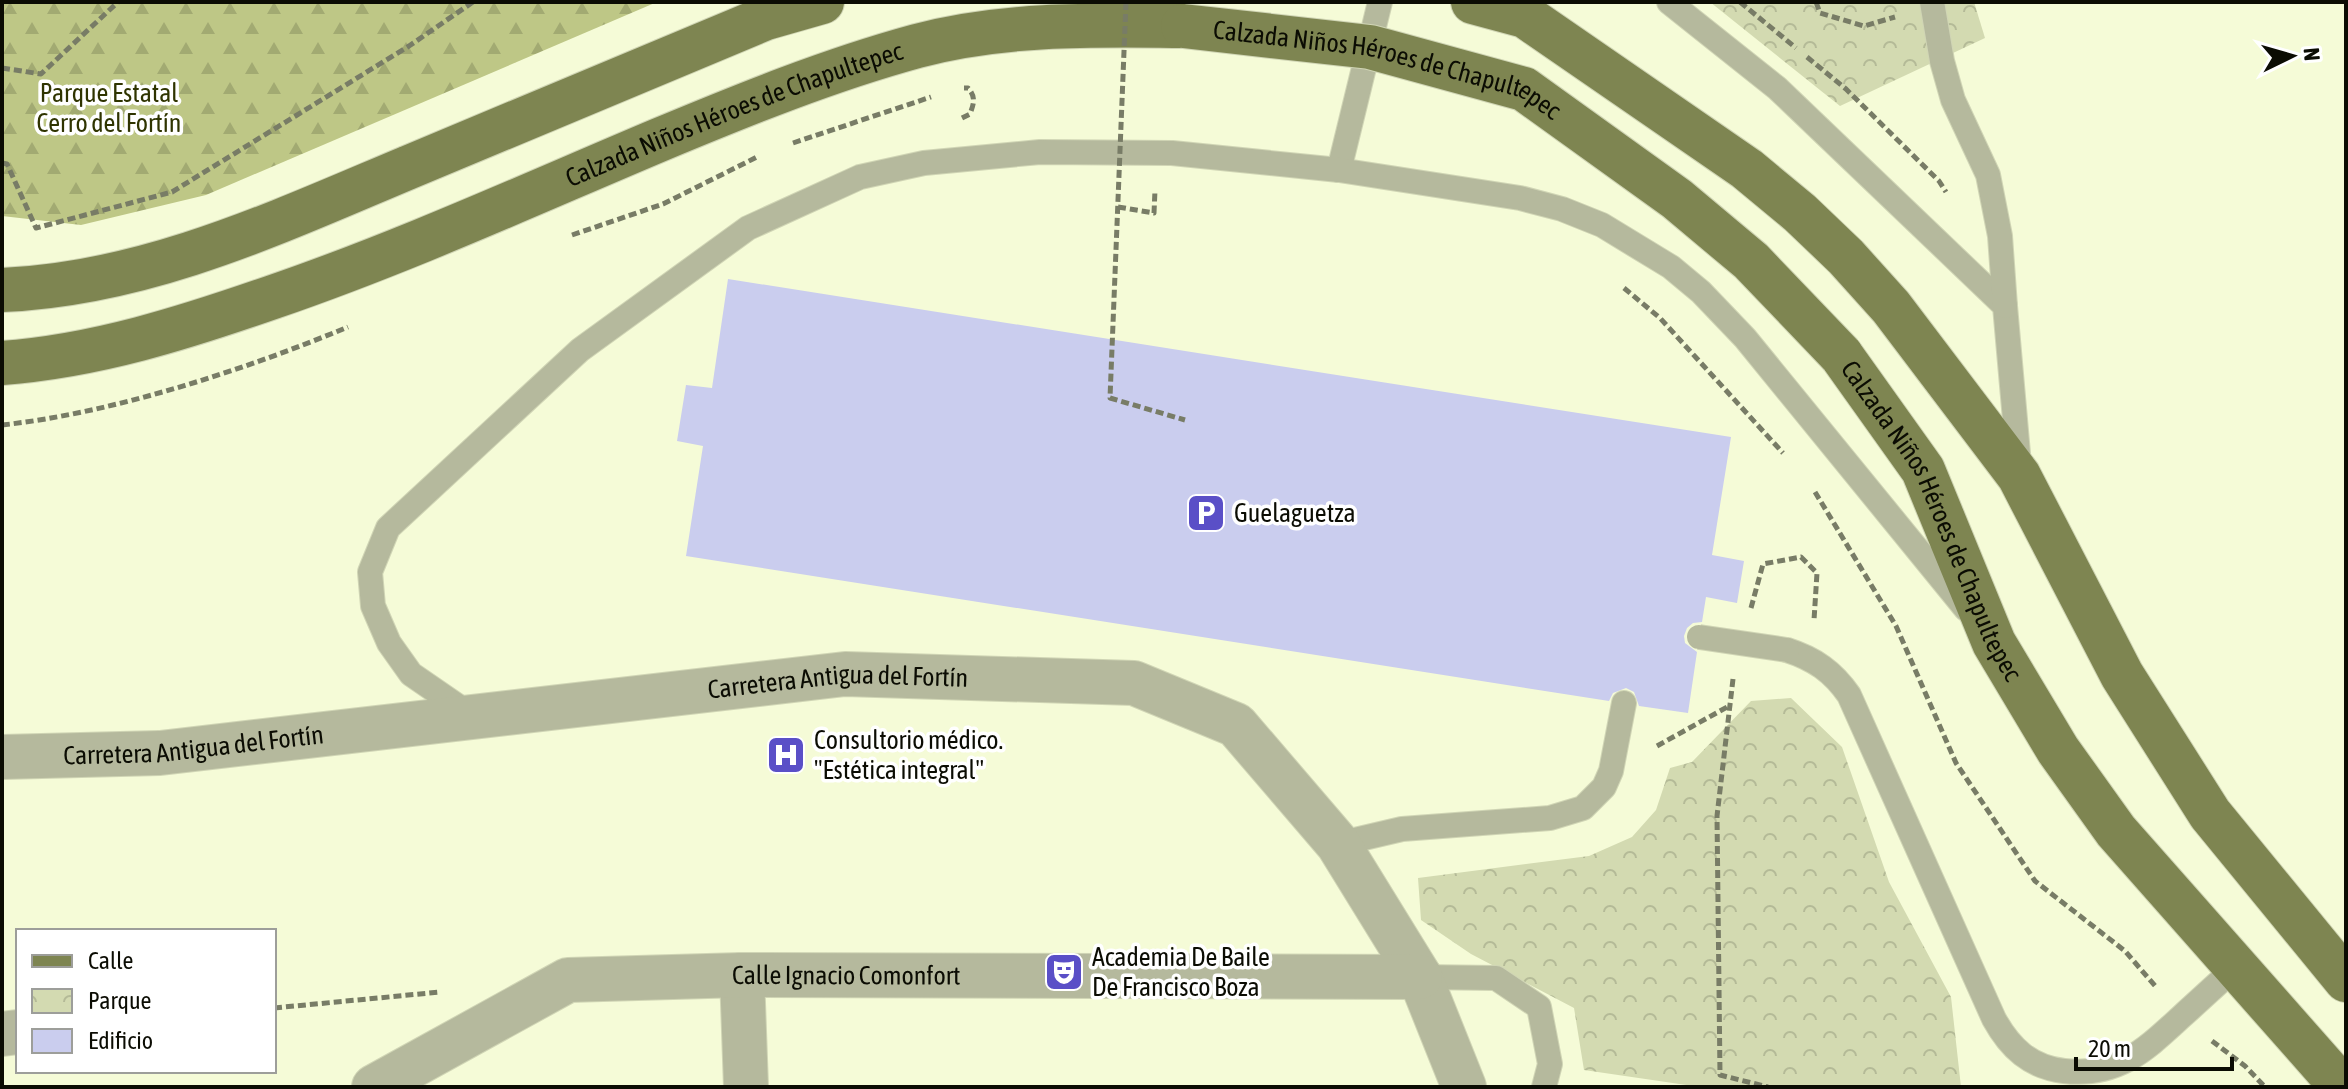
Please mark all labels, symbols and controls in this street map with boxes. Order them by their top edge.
street label: Calzada Niños Héroes de Chapultepec [1212,14,1567,126]
north arrow [2252,16,2332,96]
street label: Calzada Niños Héroes de Chapultepec [561,36,906,193]
text: N [2298,47,2325,62]
park label: Parque Estatal Cerro del Fortín [37,78,181,138]
street label: Calzada Niños Héroes de Chapultepec [1835,355,2028,686]
parking icon: Guelaguetza [1185,492,1227,534]
place label: Guelaguetza [1234,498,1356,528]
street label: Carretera Antigua del Fortín [706,658,969,705]
street label: Carretera Antigua del Fortín [63,719,325,770]
place label: Consultorio médico. "Estética integral" [814,725,1003,785]
hospital icon: Consultorio médico. "Estética integral" [765,734,807,776]
legend [16,929,276,1073]
place label: Academia De Baile De Francisco Boza [1092,942,1270,1002]
text: Calle [88,947,133,974]
theatre icon: Academia De Baile De Francisco Boza [1043,951,1085,993]
street label: Calle Ignacio Comonfort [732,960,961,991]
text: Parque [88,987,151,1014]
scale bar [2076,1021,2232,1071]
text: Edificio [88,1027,153,1054]
text: 20 m [2088,1035,2131,1062]

